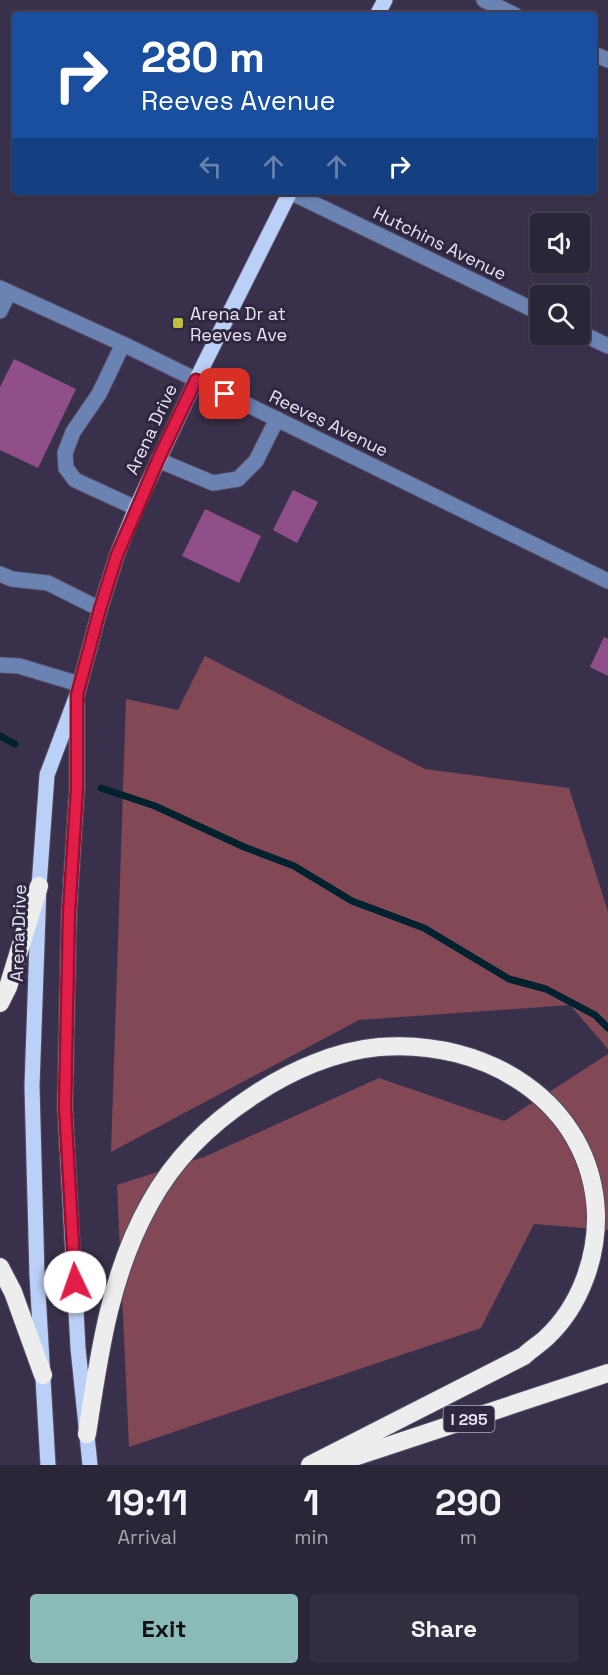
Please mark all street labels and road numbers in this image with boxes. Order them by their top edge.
street label: Hutchins Avenue [370,201,510,285]
street label: Arena Drive [120,380,182,478]
street label: Reeves Avenue [266,384,392,462]
street label: Arena Drive [5,884,31,982]
road number: I 295 [444,1406,494,1432]

